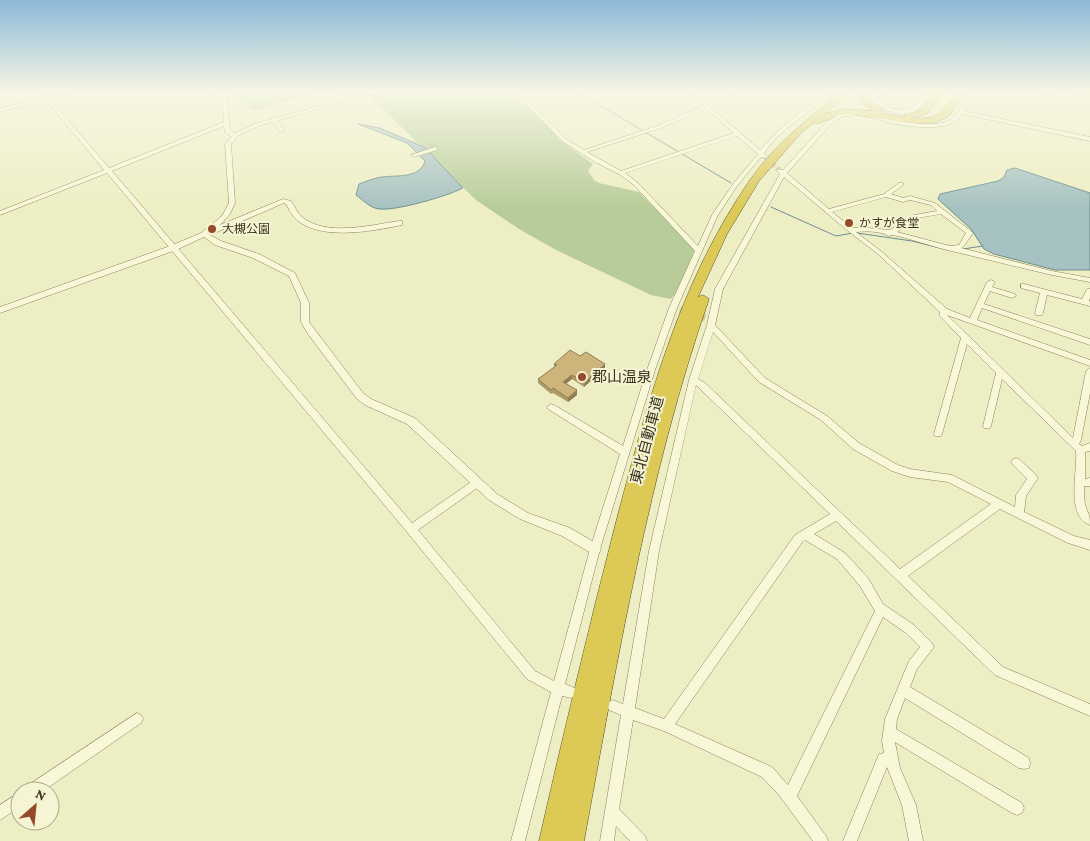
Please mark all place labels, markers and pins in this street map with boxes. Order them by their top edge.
place label: かすが食堂 [859,216,919,230]
marker: かすが食堂 [843,217,855,229]
place label: 大槻公園 [222,222,270,236]
marker: 大槻公園 [206,223,218,235]
place label: 郡山温泉 [592,369,652,385]
marker: 郡山温泉 [576,371,588,383]

